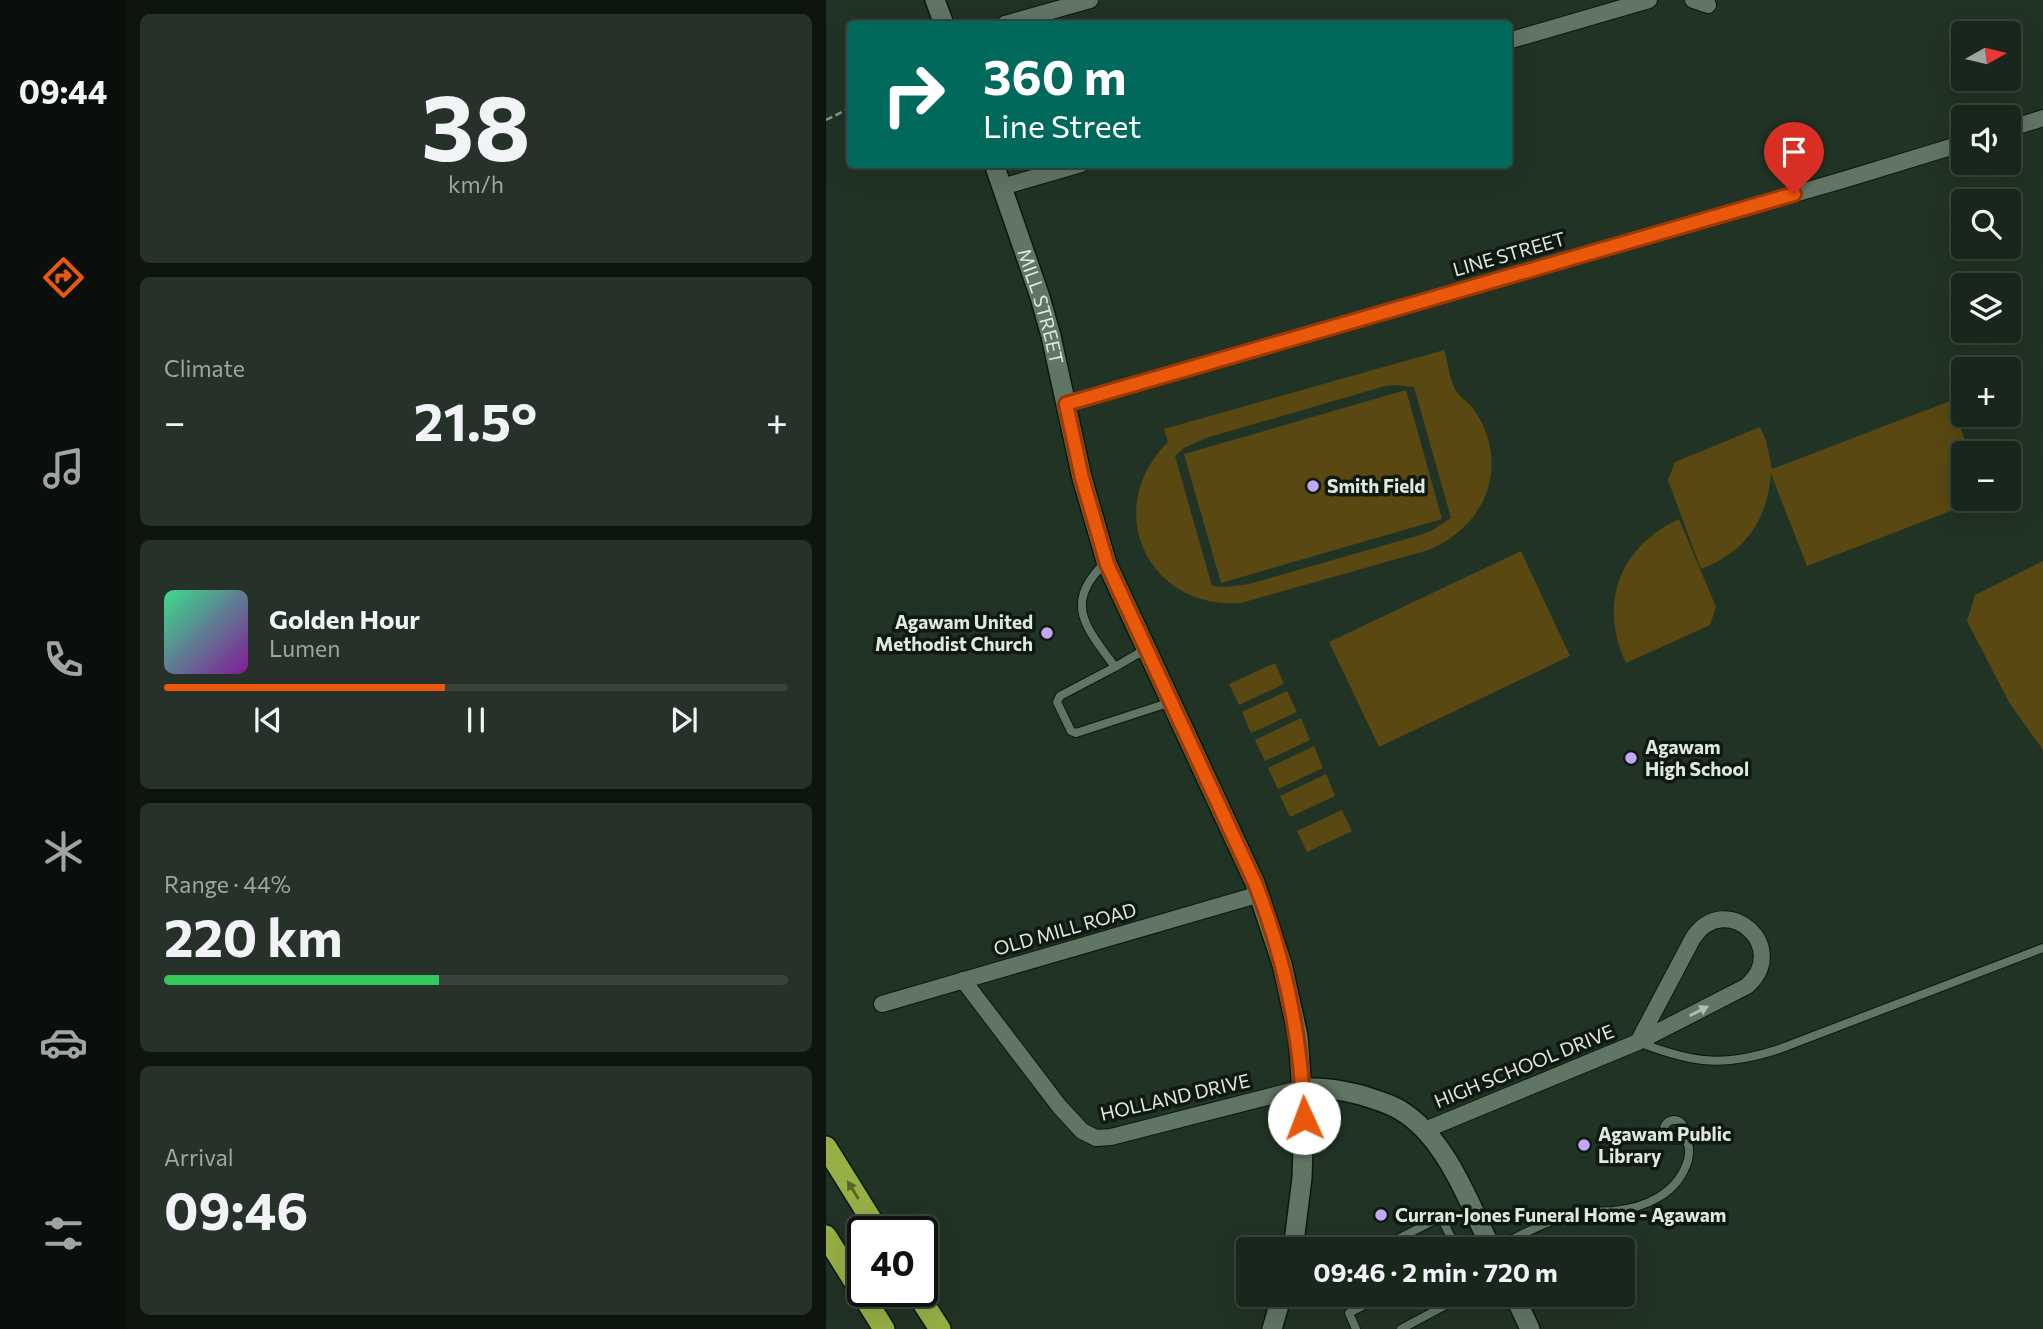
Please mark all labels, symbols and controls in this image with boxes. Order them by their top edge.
north arrow [1951,21,2021,91]
map controls [1951,21,2021,511]
text: 360 m [983,45,1126,105]
icon: right [868,49,959,140]
text: 38 [421,68,531,180]
text: 09:44 [19,71,107,111]
text: Line Street [983,105,1141,145]
button: sound [1951,105,2021,175]
pin [1764,122,1824,194]
icon: arrive [1775,133,1813,171]
text: km/h [448,170,504,198]
button: search [1951,189,2021,259]
street label: LINE STREET [1450,226,1568,281]
street label: MILL STREET [1013,245,1069,366]
icon: directions [39,253,88,302]
button: layers [1951,273,2021,343]
text: Climate [164,354,245,382]
button: + [1951,357,2021,427]
text: 21.5° [414,388,537,452]
text: − [164,397,186,444]
text: + [766,397,788,444]
button: − [1951,441,2021,511]
icon: music [39,444,88,493]
place label: Smith Field [1327,474,1425,497]
marker: Smith Field [1305,478,1321,494]
text: Golden Hour [269,603,420,634]
place label: Agawam United Methodist Church [875,610,1033,655]
marker: Agawam United Methodist Church [1039,625,1055,641]
text: Lumen [269,634,340,662]
icon: phone [39,635,88,684]
icon: previous [249,701,287,739]
icon: pause [457,701,495,739]
icon: next [665,701,703,739]
place label: Agawam High School [1645,735,1749,780]
marker: Agawam High School [1623,750,1639,766]
icon: climate [39,827,88,876]
text: Range · 44% [164,870,291,898]
street label: OLD MILL ROAD [991,897,1139,960]
text: 220 km [164,904,343,968]
one-way arrow [1689,1005,1709,1016]
icon: car [39,1018,88,1067]
street label: HIGH SCHOOL DRIVE [1431,1019,1617,1112]
street label: HOLLAND DRIVE [1098,1068,1252,1125]
position arrow [1267,1081,1341,1155]
place label: Agawam Public Library [1598,1122,1731,1167]
marker: Agawam Public Library [1576,1137,1592,1153]
text: Arrival [164,1143,234,1171]
text: 09:46 [164,1177,308,1241]
one-way arrow [846,1180,859,1199]
place label: Curran-Jones Funeral Home - Agawam [1395,1203,1726,1226]
marker: Curran-Jones Funeral Home - Agawam [1373,1207,1389,1223]
icon: filters [39,1209,88,1258]
speed limit sign: 40 [847,1216,938,1307]
text: 09:46 · 2 min · 720 m [1313,1256,1558,1287]

